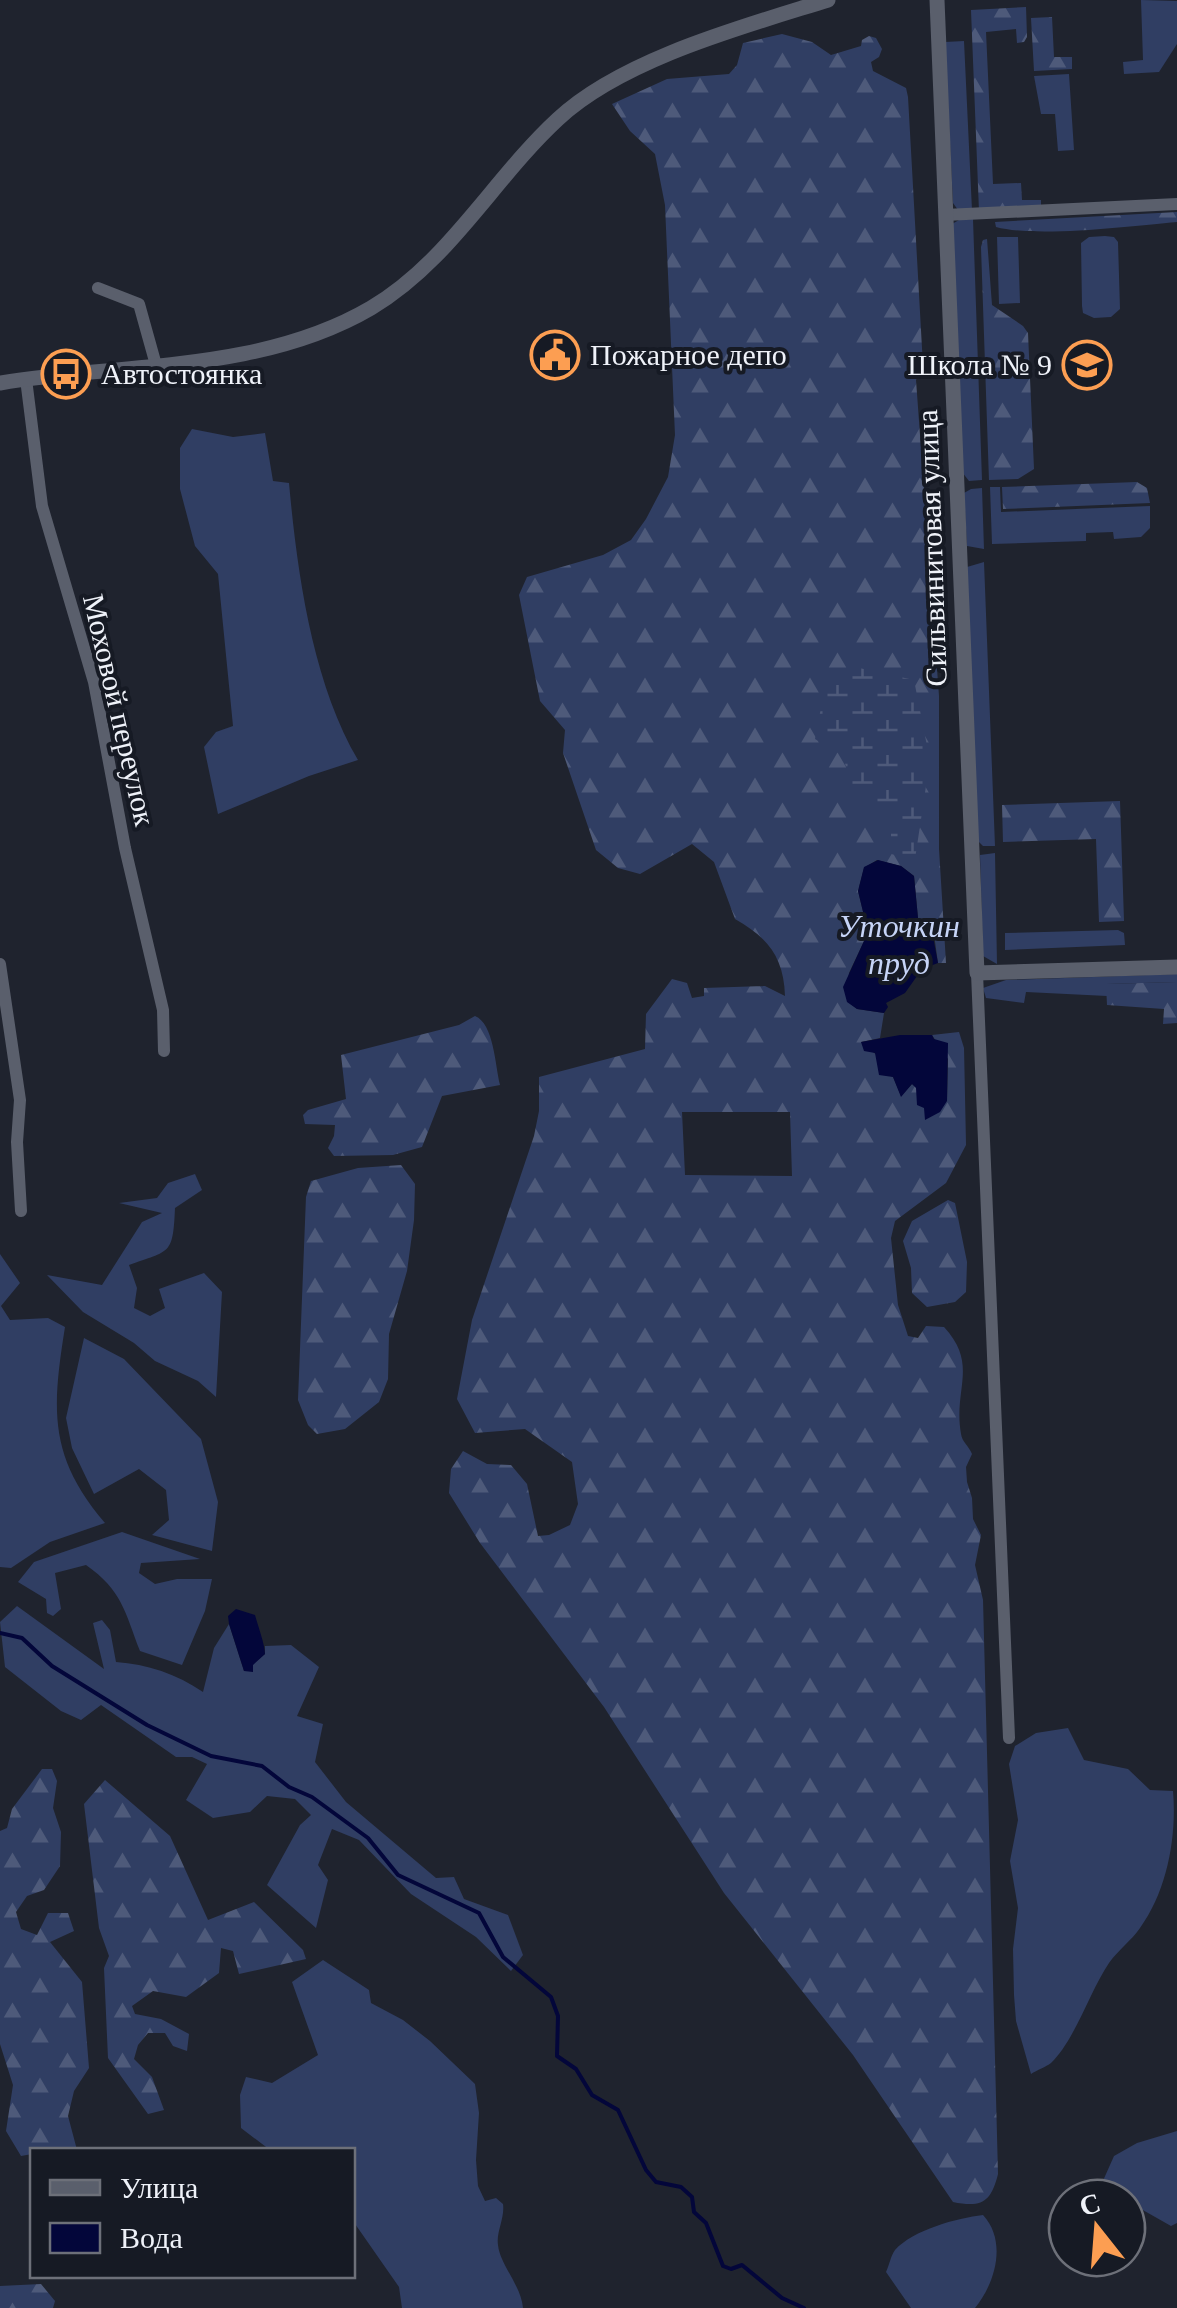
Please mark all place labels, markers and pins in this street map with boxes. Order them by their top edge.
public building icon: Пожарное депо [529,329,581,381]
place label: Пожарное депо [590,338,787,371]
school or university icon: Школа № 9 [1061,339,1113,391]
bus stop icon: Автостоянка [40,348,92,400]
place label: Школа № 9 [907,348,1052,381]
place label: Автостоянка [101,357,262,390]

